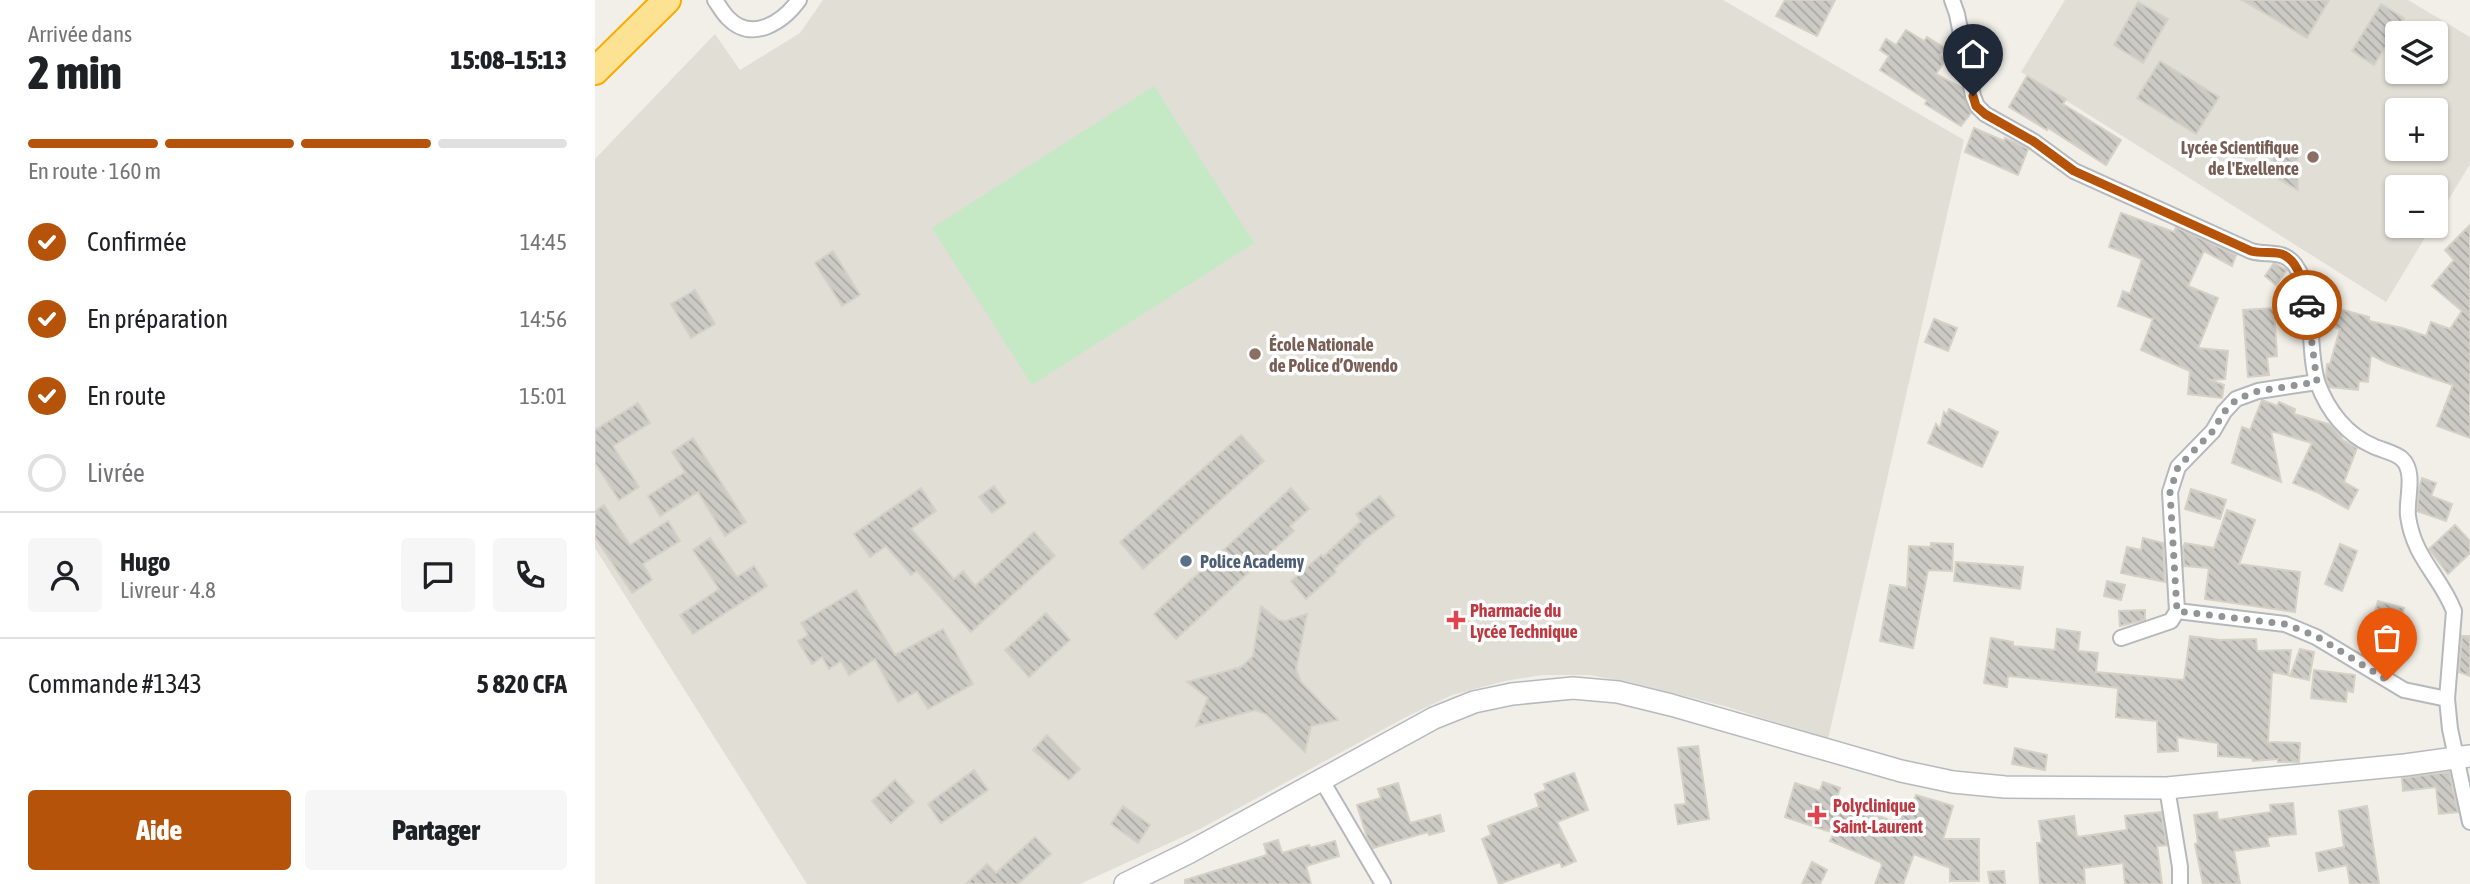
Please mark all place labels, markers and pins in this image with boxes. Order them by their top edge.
pin [1943,24,2003,96]
place label: Lycée Scientifique de l'Exellence [2181,137,2299,179]
marker: Lycée Scientifique de l'Exellence [2305,149,2321,165]
place label: École Nationale de Police d’Owendo [1269,334,1398,376]
marker: École Nationale de Police d’Owendo [1247,346,1263,362]
place label: Police Academy [1200,551,1305,572]
marker: Police Academy [1178,553,1194,569]
place label: Pharmacie du Lycée Technique [1470,600,1578,642]
pin [2357,608,2417,680]
marker: Pharmacie du Lycée Technique [1448,612,1464,628]
place label: Polyclinique Saint-Laurent [1833,795,1924,837]
marker: Polyclinique Saint-Laurent [1807,805,1827,825]

